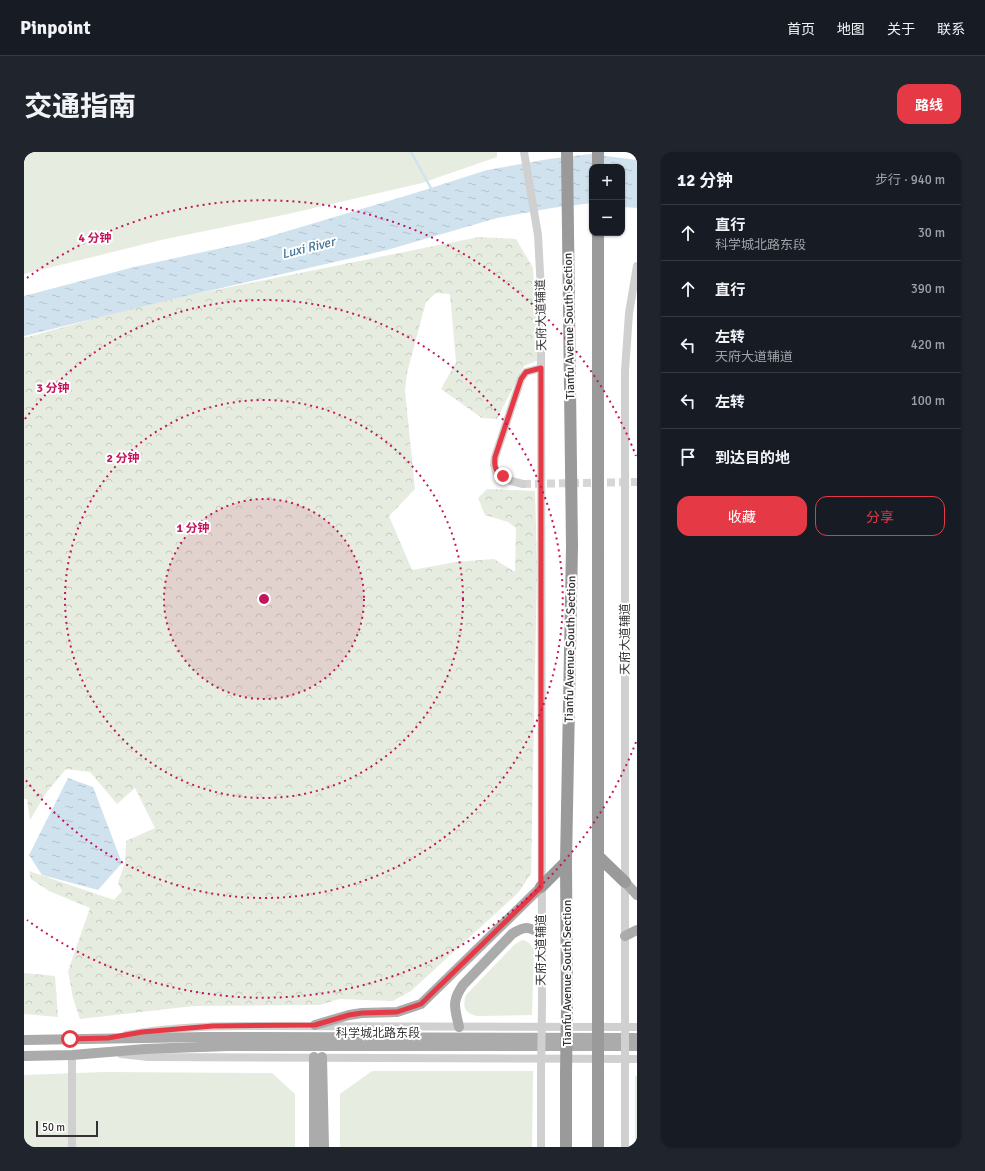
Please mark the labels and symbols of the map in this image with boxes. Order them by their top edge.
text: 4 分钟 [78,231,112,246]
water label: Luxi River [280,233,339,262]
street label: Tianfu Avenue South Section [561,253,578,399]
street label: 天府大道辅道 [533,279,550,351]
text: 3 分钟 [36,381,70,396]
text: 2 分钟 [106,451,140,466]
route end [494,467,512,485]
text: 1 分钟 [176,521,210,536]
street label: Tianfu Avenue South Section [562,576,579,722]
centre of rings [257,592,271,606]
street label: 天府大道辅道 [618,603,633,675]
street label: Tianfu Avenue South Section [560,900,575,1046]
street label: 天府大道辅道 [534,914,549,986]
street label: 科学城北路东段 [336,1026,420,1041]
route start [61,1030,79,1048]
scale bar [36,1119,98,1138]

